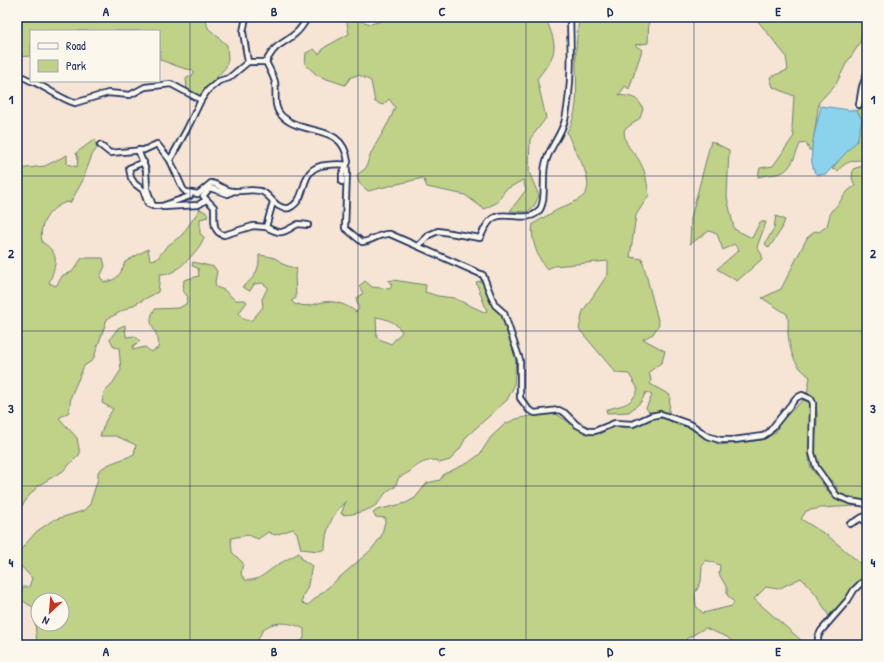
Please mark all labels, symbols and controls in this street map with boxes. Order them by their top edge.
text: A [103,2,110,20]
text: B [271,2,278,20]
text: C [438,2,446,20]
text: D [607,2,614,20]
text: E [775,2,781,20]
legend [30,30,160,82]
text: Road [66,37,86,54]
text: Park [66,57,86,74]
text: 1 [9,90,14,108]
text: 1 [871,90,876,108]
text: 2 [8,244,15,262]
text: 2 [870,244,877,262]
text: 3 [8,399,14,417]
text: 3 [870,399,876,417]
text: 4 [9,553,14,571]
text: 4 [871,553,876,571]
north arrow [30,592,70,632]
text: N [40,613,51,629]
text: A [103,642,110,660]
text: B [271,642,278,660]
text: C [438,642,446,660]
text: D [607,642,614,660]
text: E [775,642,781,660]

